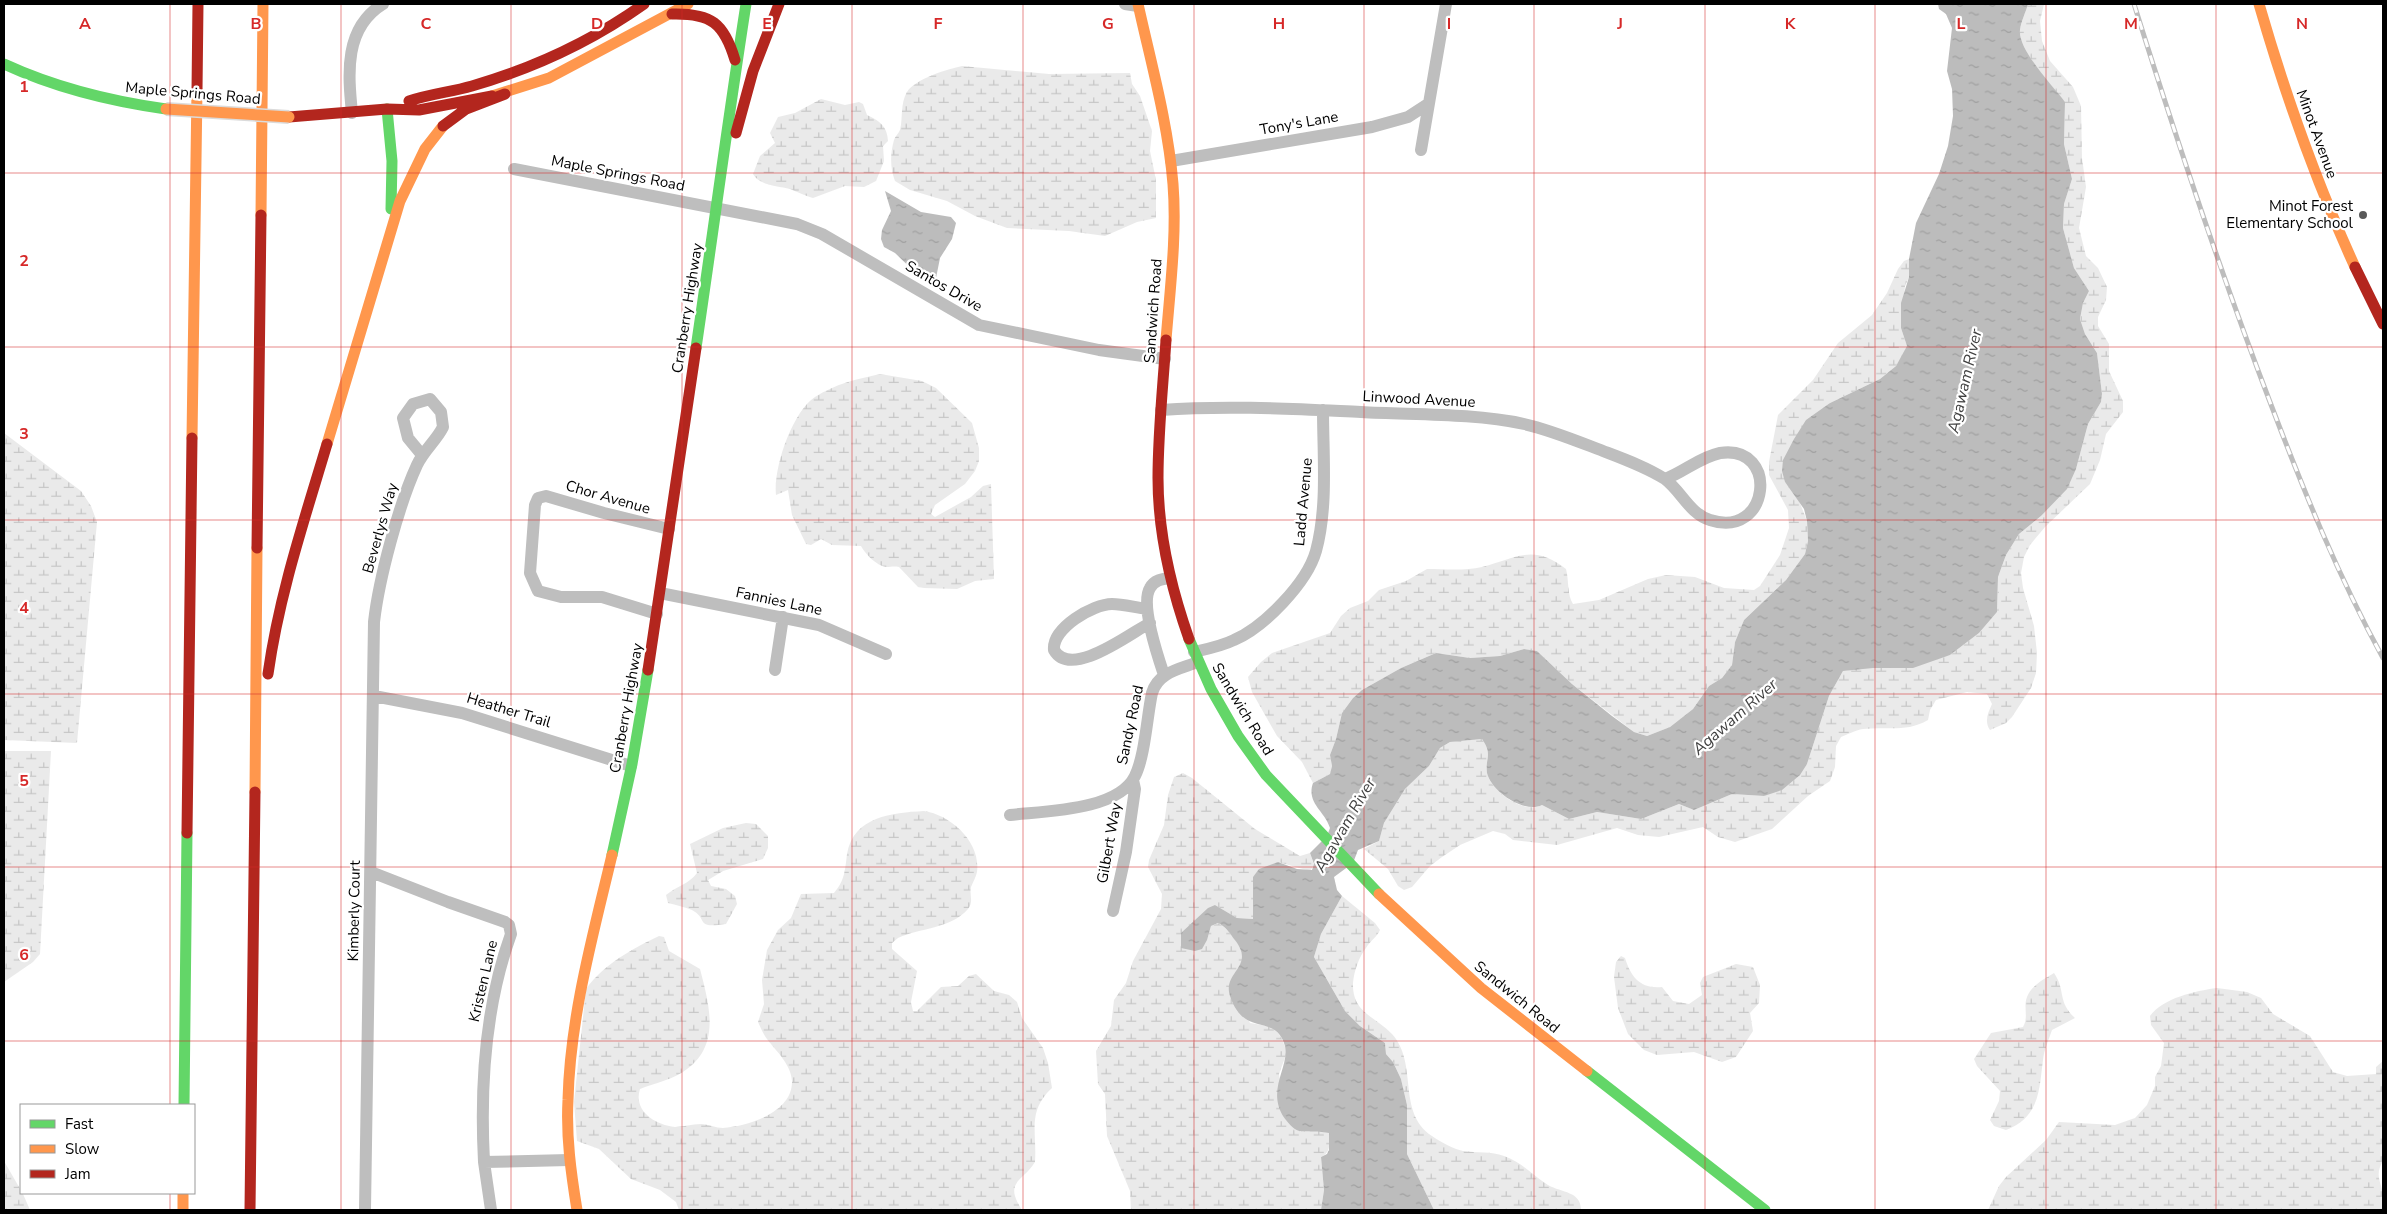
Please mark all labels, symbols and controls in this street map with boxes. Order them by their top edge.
text: A [79,13,91,35]
text: B [250,13,262,35]
text: C [421,13,432,35]
text: D [591,13,603,35]
text: E [762,13,772,35]
text: F [934,13,943,35]
text: G [1102,13,1114,35]
text: H [1273,13,1285,35]
text: I [1447,13,1451,35]
text: J [1616,13,1623,35]
text: K [1785,13,1797,35]
text: L [1957,13,1966,35]
text: M [2124,13,2138,35]
text: N [2296,13,2308,35]
text: 1 [19,76,29,98]
street label: Maple Springs Road [124,77,262,109]
street label: Minot Avenue [2292,87,2342,181]
street label: Tony's Lane [1258,106,1340,140]
street label: Maple Springs Road [549,150,687,196]
place label: Minot Forest Elementary School [2226,196,2354,233]
marker: Minot Forest Elementary School [2357,209,2369,221]
street label: Cranberry Highway [667,241,707,375]
text: 2 [19,250,29,272]
street label: Santos Drive [902,256,986,316]
street label: Sandwich Road [1139,258,1167,364]
water label: Agawam River [1942,326,1988,436]
street label: Linwood Avenue [1362,386,1476,412]
text: 3 [19,423,29,445]
street label: Ladd Avenue [1289,457,1317,547]
street label: Chor Avenue [563,475,653,519]
street label: Beverlys Way [358,480,403,576]
street label: Fannies Lane [734,582,824,620]
text: 4 [19,597,29,619]
street label: Cranberry Highway [605,641,647,775]
street label: Sandwich Road [1207,659,1279,759]
water label: Agawam River [1687,673,1783,761]
street label: Sandy Road [1112,683,1148,767]
street label: Heather Trail [464,688,554,732]
text: 5 [19,770,29,792]
water label: Agawam River [1309,773,1382,877]
street label: Gilbert Way [1092,801,1126,885]
street label: Kimberly Court [343,860,365,962]
street label: Kristen Lane [464,938,502,1024]
text: 6 [19,944,29,966]
street label: Sandwich Road [1470,956,1564,1038]
legend [20,1104,195,1194]
text: Fast [65,1114,94,1134]
text: Slow [65,1139,100,1159]
text: Jam [64,1164,91,1184]

